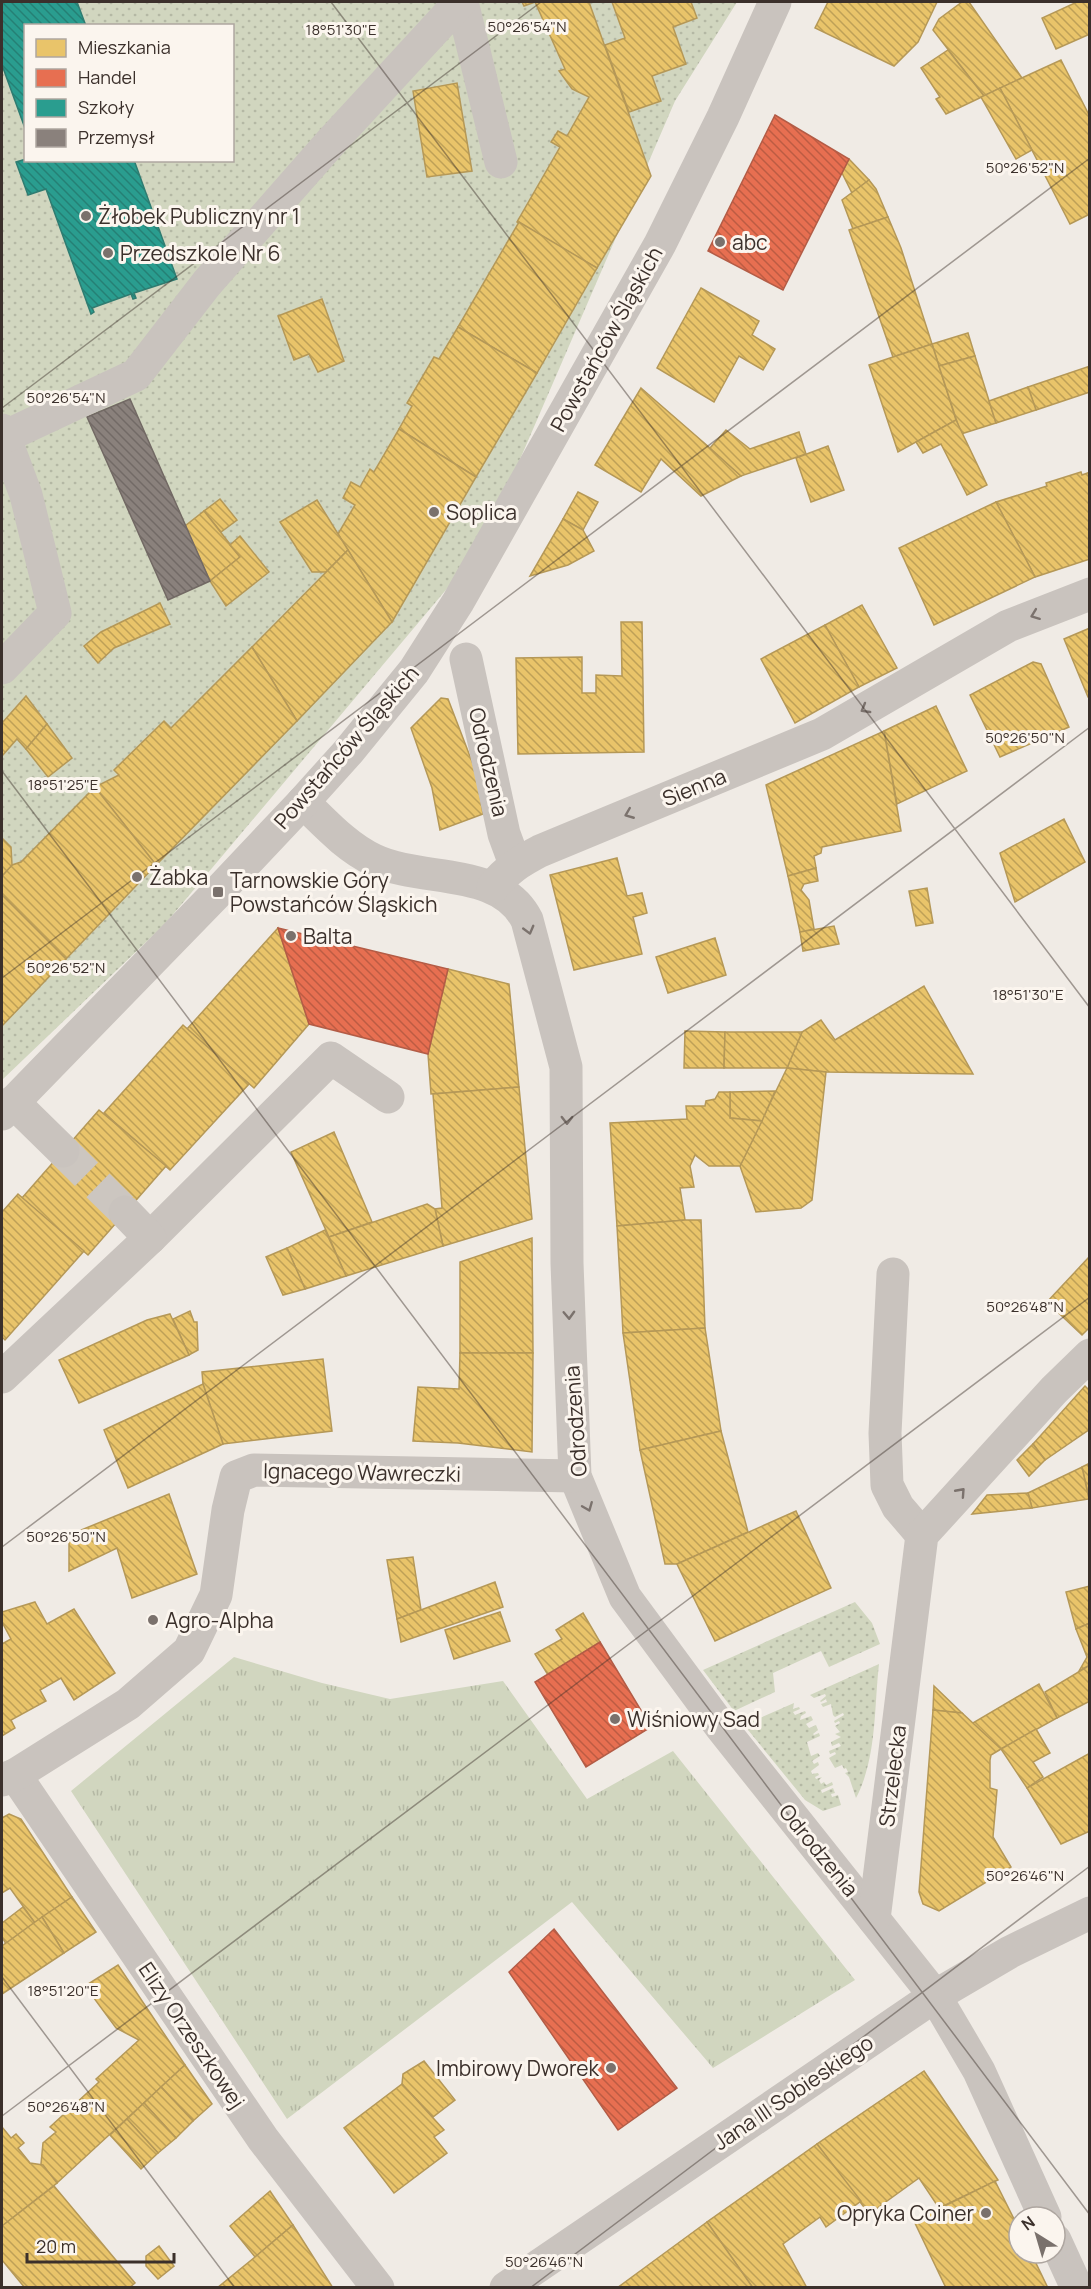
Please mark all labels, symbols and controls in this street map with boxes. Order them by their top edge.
text: 50°26'54"N [488,16,566,37]
text: 18°51'30"E [306,19,376,40]
legend [24,24,234,162]
text: Mieszkania [78,35,171,59]
text: Handel [78,65,136,89]
text: Szkoły [78,95,135,119]
text: Przemysł [78,125,155,149]
text: 50°26'52"N [986,157,1064,178]
place label: Żłobek Publiczny nr 1 [98,202,300,230]
marker: Żłobek Publiczny nr 1 [79,209,93,223]
place label: abc [732,228,768,256]
marker: abc [713,235,727,249]
place label: Przedszkole Nr 6 [120,239,281,267]
street label: Powstańców Śląskich [543,241,669,437]
marker: Przedszkole Nr 6 [101,246,115,260]
text: 50°26'54"N [27,387,105,408]
place label: Soplica [446,498,517,526]
marker: Soplica [427,505,441,519]
one-way arrow [1030,608,1041,621]
street label: Powstańców Śląskich [267,660,425,834]
one-way arrow [860,702,871,714]
street label: Odrodzenia [463,705,515,819]
text: 50°26'50"N [985,727,1065,748]
street label: Sienna [658,762,730,812]
text: 18°51'25"E [28,774,98,795]
one-way arrow [624,807,635,819]
place label: Żabka [149,863,208,891]
place label: Tarnowskie Góry Powstańców Śląskich [230,866,437,918]
marker: Żabka [130,870,144,884]
marker: Tarnowskie Góry Powstańców Śląskich [211,885,225,899]
place label: Balta [303,922,353,950]
one-way arrow [522,924,534,934]
marker: Balta [284,929,298,943]
text: 50°26'52"N [27,957,105,978]
text: 18°51'30"E [993,984,1063,1005]
one-way arrow [561,1115,573,1124]
text: 50°26'48"N [986,1296,1064,1317]
one-way arrow [563,1310,576,1319]
street label: Odrodzenia [557,1365,593,1477]
street label: Ignacego Wawreczki [263,1456,461,1488]
one-way arrow [954,1488,965,1499]
one-way arrow [581,1501,593,1512]
text: 50°26'50"N [26,1526,106,1547]
place label: Agro-Alpha [165,1606,274,1634]
marker: Agro-Alpha [146,1613,160,1627]
place label: Wiśniowy Sad [627,1705,760,1733]
marker: Wiśniowy Sad [608,1712,622,1726]
street label: Strzelecka [872,1723,912,1829]
street label: Odrodzenia [773,1798,865,1902]
text: 50°26'46"N [986,1865,1064,1886]
street label: Elizy Orzeszkowej [133,1956,251,2114]
text: 18°51'20"E [27,1980,99,2001]
street label: Jana III Sobieskiego [708,2028,878,2156]
place label: Imbirowy Dworek [436,2054,600,2082]
marker: Imbirowy Dworek [604,2061,618,2075]
text: 50°26'48"N [27,2096,105,2117]
place label: Opryka Coiner [837,2199,974,2227]
north arrow [1007,2205,1067,2265]
marker: Opryka Coiner [979,2206,993,2220]
text: N [1017,2211,1039,2235]
scale bar [27,2226,174,2264]
text: 20 m [36,2234,76,2258]
text: 50°26'46"N [505,2251,583,2272]

